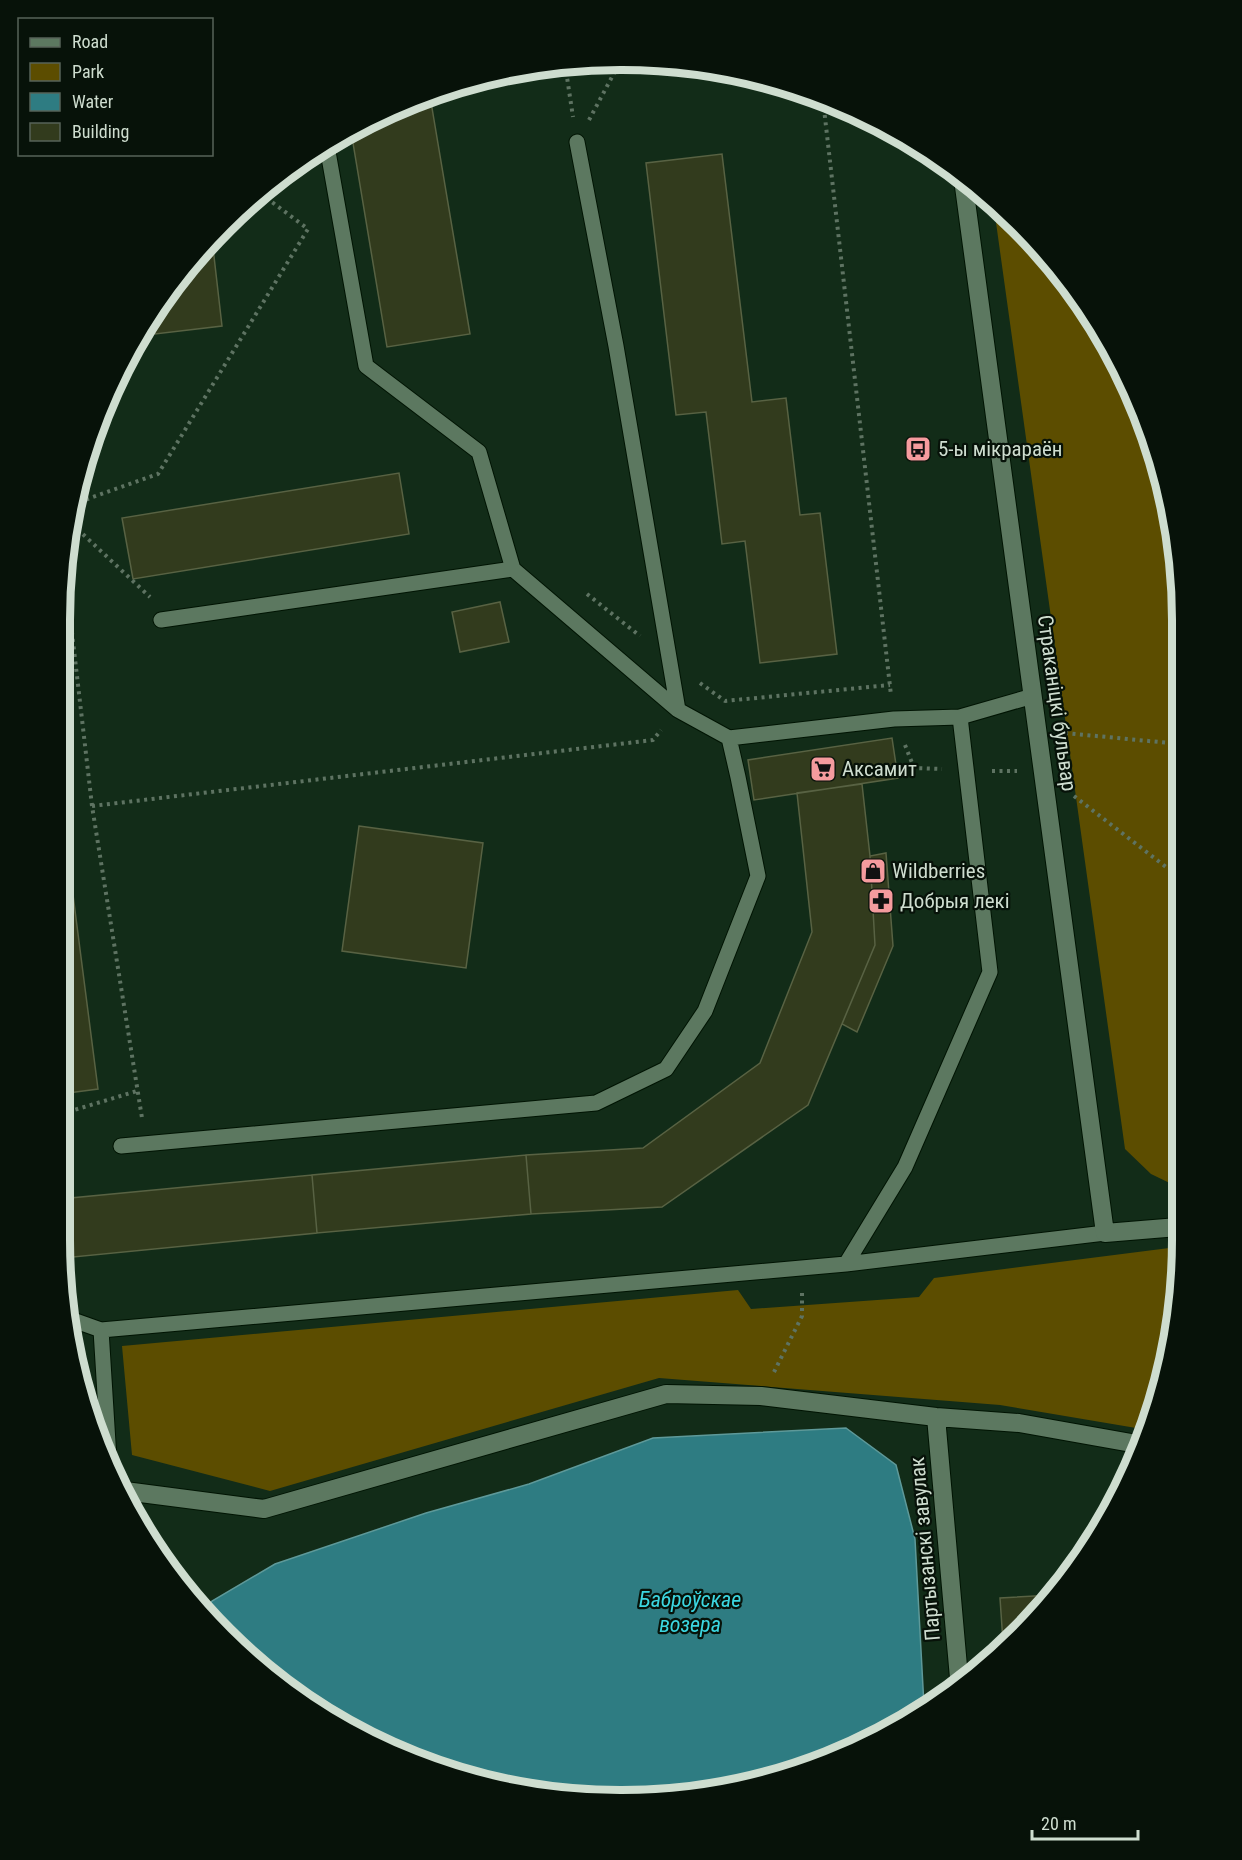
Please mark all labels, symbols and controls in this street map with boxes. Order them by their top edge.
legend [18,18,213,156]
text: Road [72,31,108,52]
text: Park [72,61,104,82]
text: Water [72,91,114,112]
text: Building [72,121,129,142]
bus stop icon: 5-ы мікрараён [903,434,933,464]
place label: 5-ы мікрараён [938,437,1063,461]
street label: Страканіцкі бульвар [1033,613,1081,793]
supermarket icon: Аксамит [808,754,838,784]
place label: Аксамит [842,757,917,781]
shop icon: Wildberries [858,856,888,886]
place label: Wildberries [892,859,985,883]
pharmacy icon: Добрыя лекi [866,886,896,916]
place label: Добрыя лекi [900,889,1009,913]
street label: Партызанскі завулак [905,1456,945,1642]
water label: Баброўскае возера [639,1587,741,1637]
scale bar [1032,1803,1138,1841]
text: 20 m [1041,1813,1076,1834]

